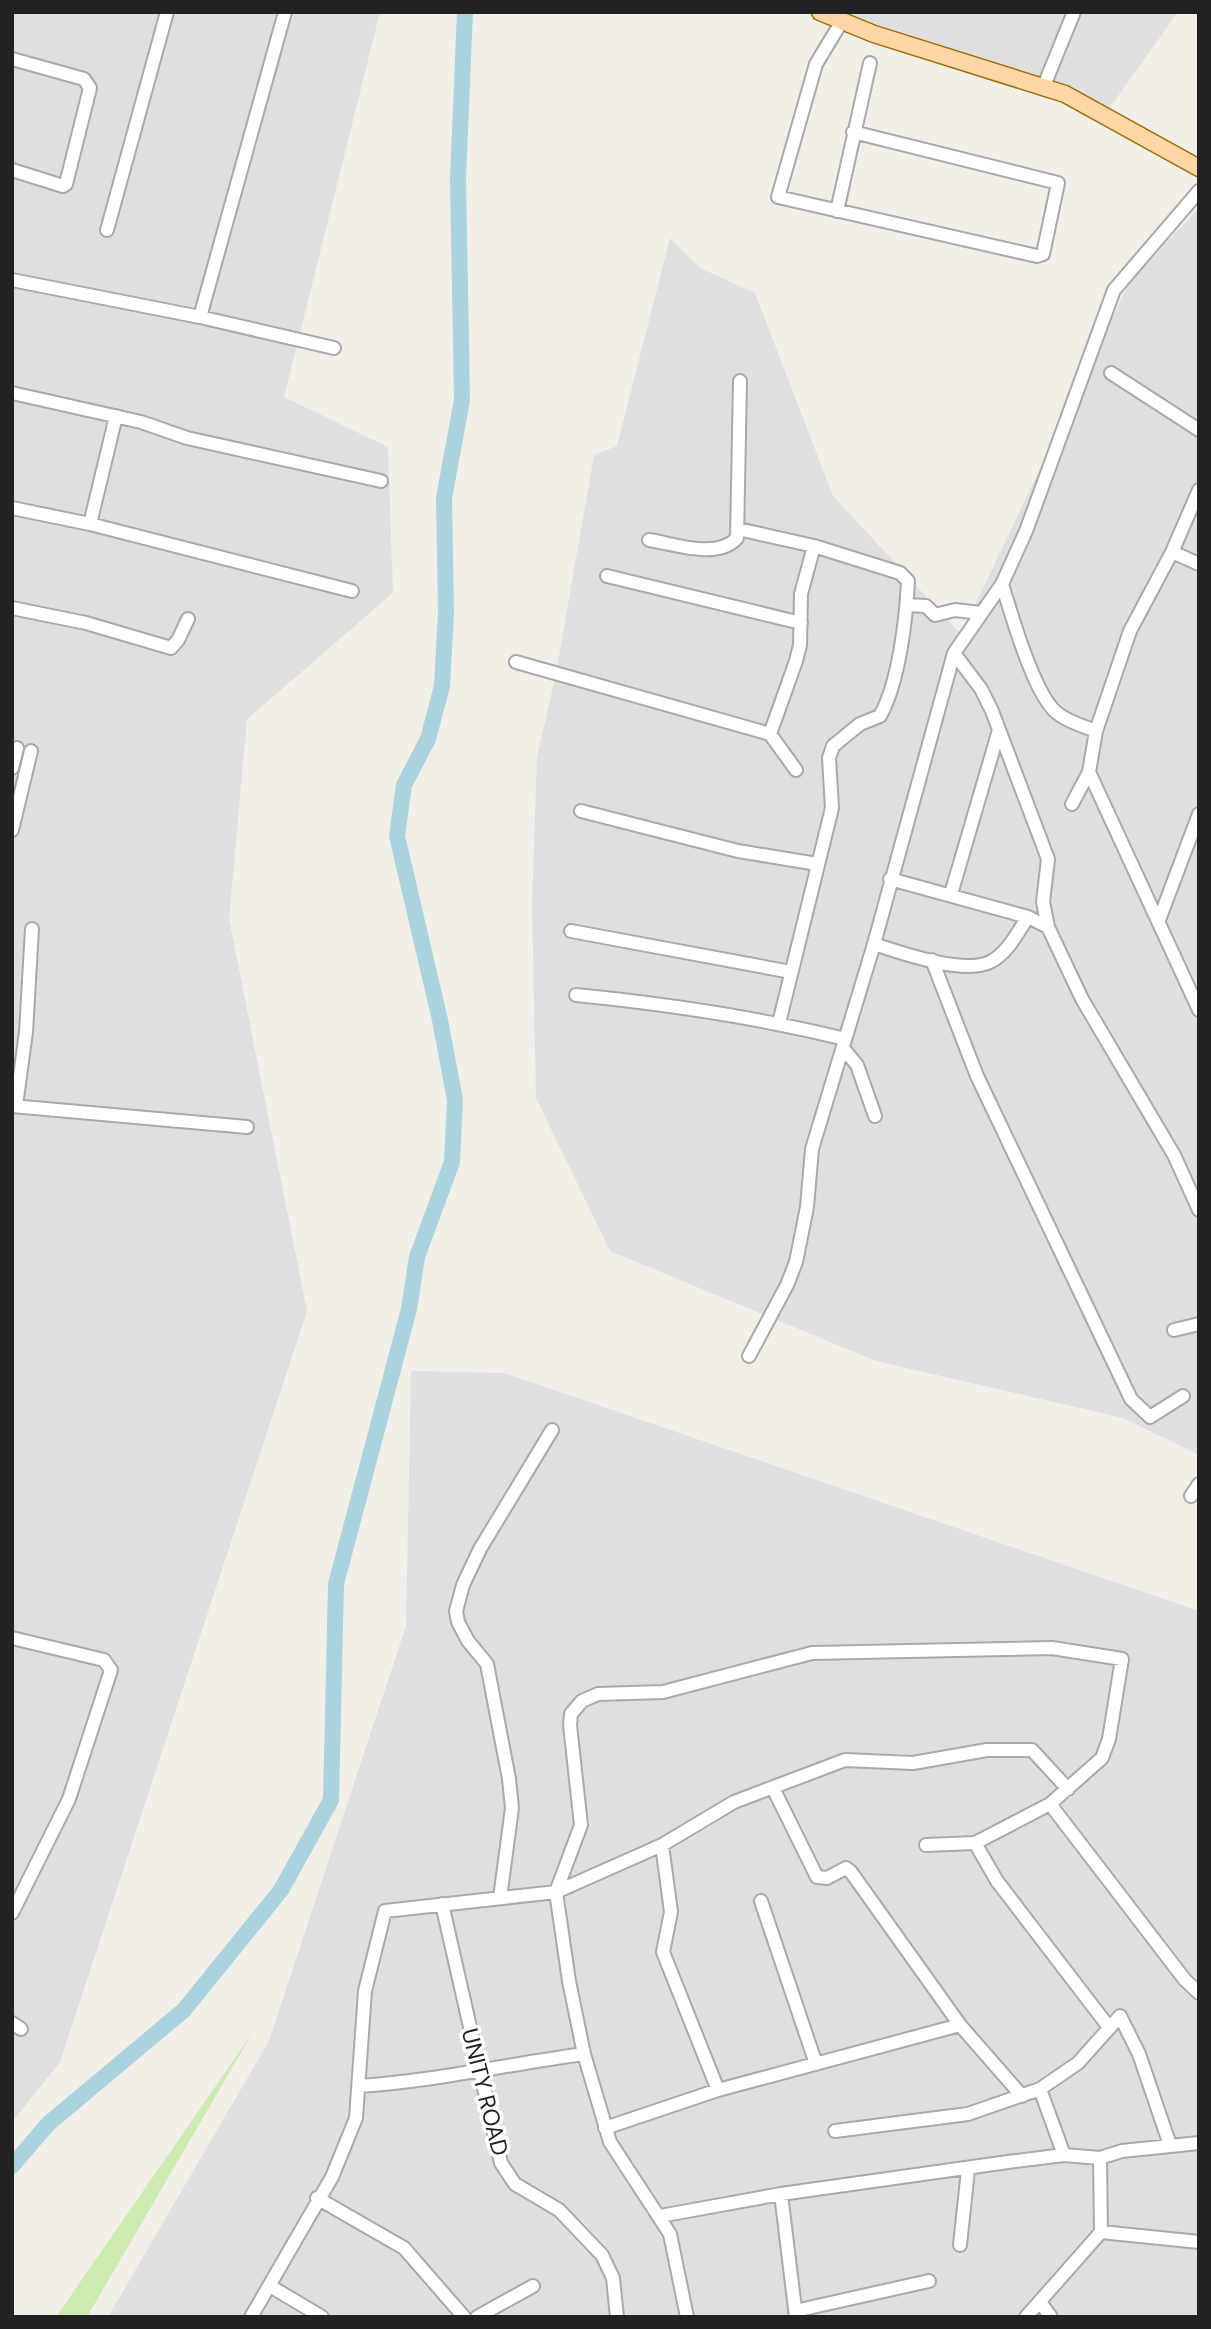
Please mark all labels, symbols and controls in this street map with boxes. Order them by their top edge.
street label: UNITY ROAD [455,2025,515,2159]

